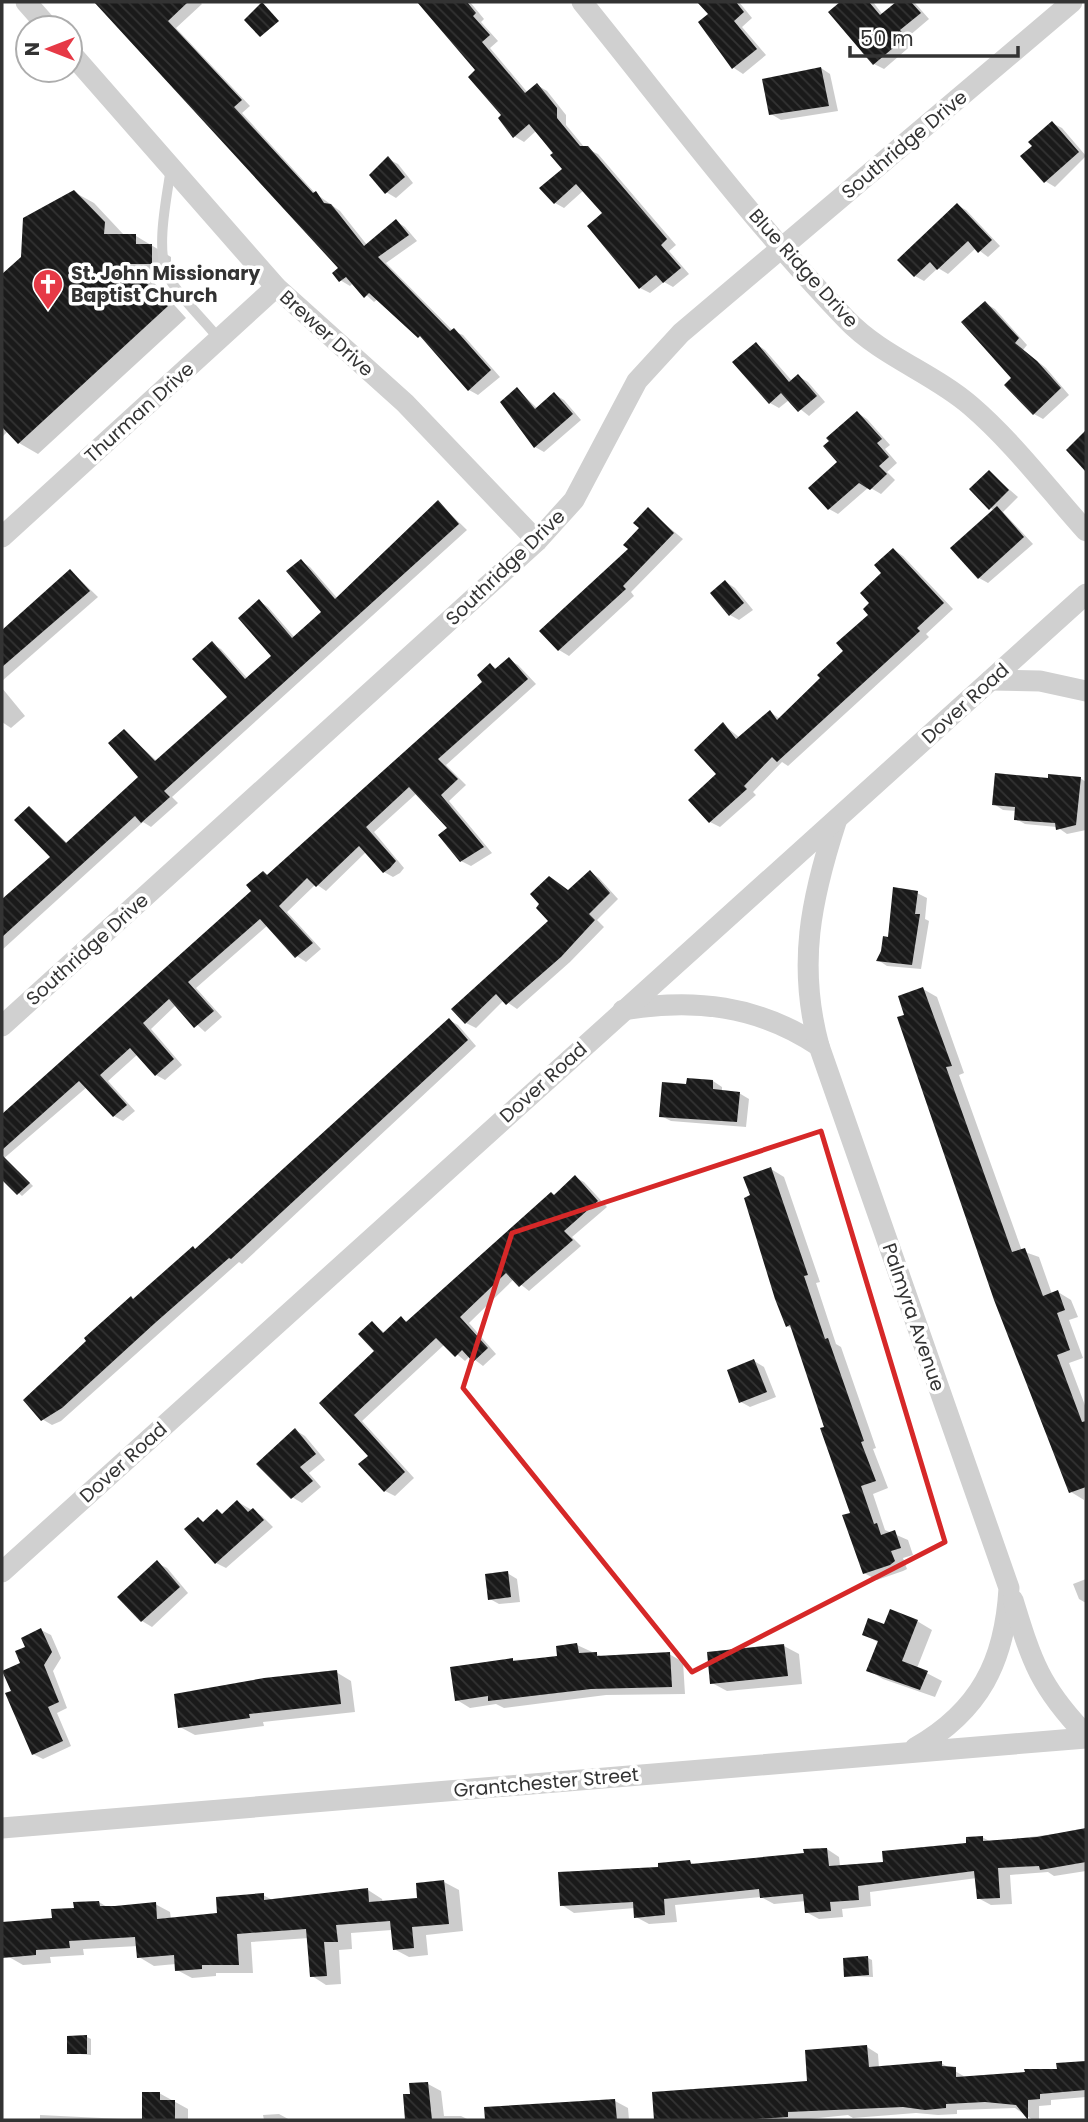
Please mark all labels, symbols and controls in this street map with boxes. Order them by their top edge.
north arrow [14,14,84,84]
scale bar [850,14,1018,58]
text: 50 m [860,24,914,53]
text: N [19,42,46,56]
street label: Southridge Drive [836,84,973,205]
street label: Blue Ridge Drive [743,203,864,334]
place label: St. John Missionary Baptist Church [71,260,261,309]
church icon: St. John Missionary Baptist Church [31,267,65,311]
street label: Brewer Drive [274,284,379,383]
street label: Thurman Drive [79,356,200,469]
street label: Southridge Drive [440,503,571,631]
street label: Dover Road [916,657,1015,750]
street label: Southridge Drive [20,887,155,1012]
street label: Dover Road [494,1036,593,1129]
street label: Palmyra Avenue [876,1239,952,1395]
street label: Dover Road [74,1416,173,1509]
street label: Grantchester Street [452,1761,640,1804]

